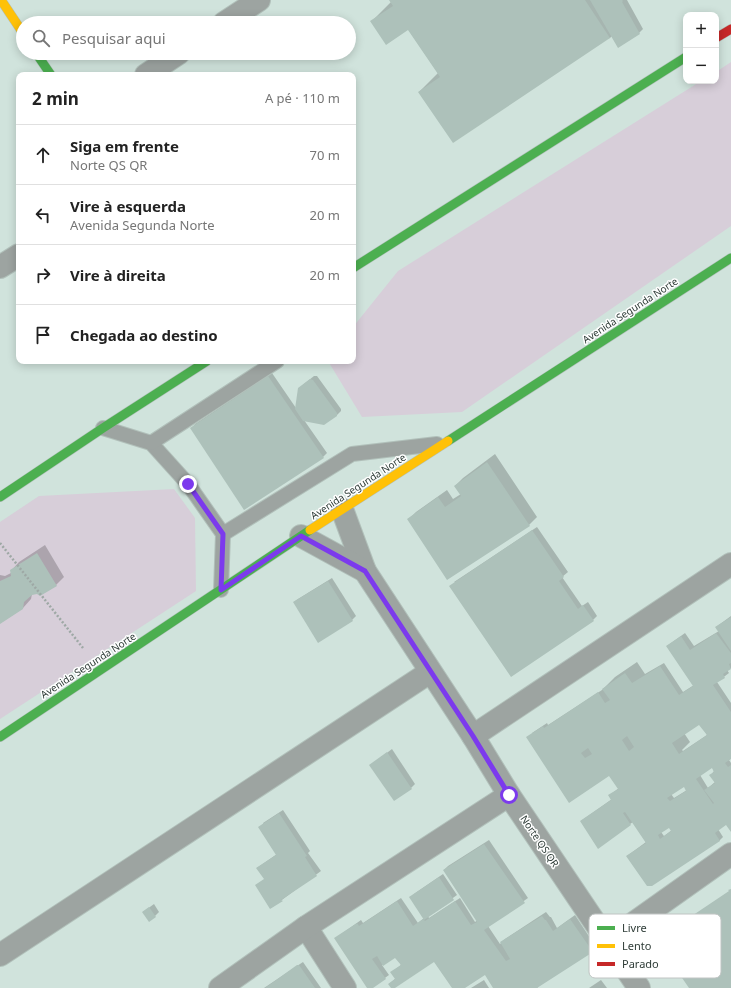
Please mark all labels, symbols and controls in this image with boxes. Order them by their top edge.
map controls [683,12,719,84]
button: + [683,12,719,48]
search box [16,16,356,60]
icon: search [30,27,52,49]
text: Pesquisar aqui [62,28,166,48]
button: − [683,48,719,84]
text: 2 min [32,87,79,110]
text: A pé · 110 m [265,89,340,107]
text: Siga em frente [70,136,179,156]
icon: ahead [32,144,54,166]
text: 70 m [310,146,340,164]
text: Norte QS QR [70,156,147,174]
text: Vire à esquerda [70,196,186,216]
icon: left [32,204,54,226]
text: 20 m [310,206,340,224]
text: Avenida Segunda Norte [70,216,215,234]
icon: right [32,264,54,286]
text: Vire à direita [70,265,166,285]
text: 20 m [310,266,340,284]
street label: Avenida Segunda Norte [580,274,681,346]
icon: arrive [32,324,54,346]
text: Chegada ao destino [70,325,218,345]
street label: Avenida Segunda Norte [308,450,409,522]
route end [179,475,197,493]
street label: Avenida Segunda Norte [38,629,139,701]
route start [500,786,518,804]
street label: Norte QS QR [518,812,563,870]
legend [589,914,721,978]
text: Livre [622,920,647,935]
text: Lento [622,938,652,953]
text: Parado [622,956,659,971]

